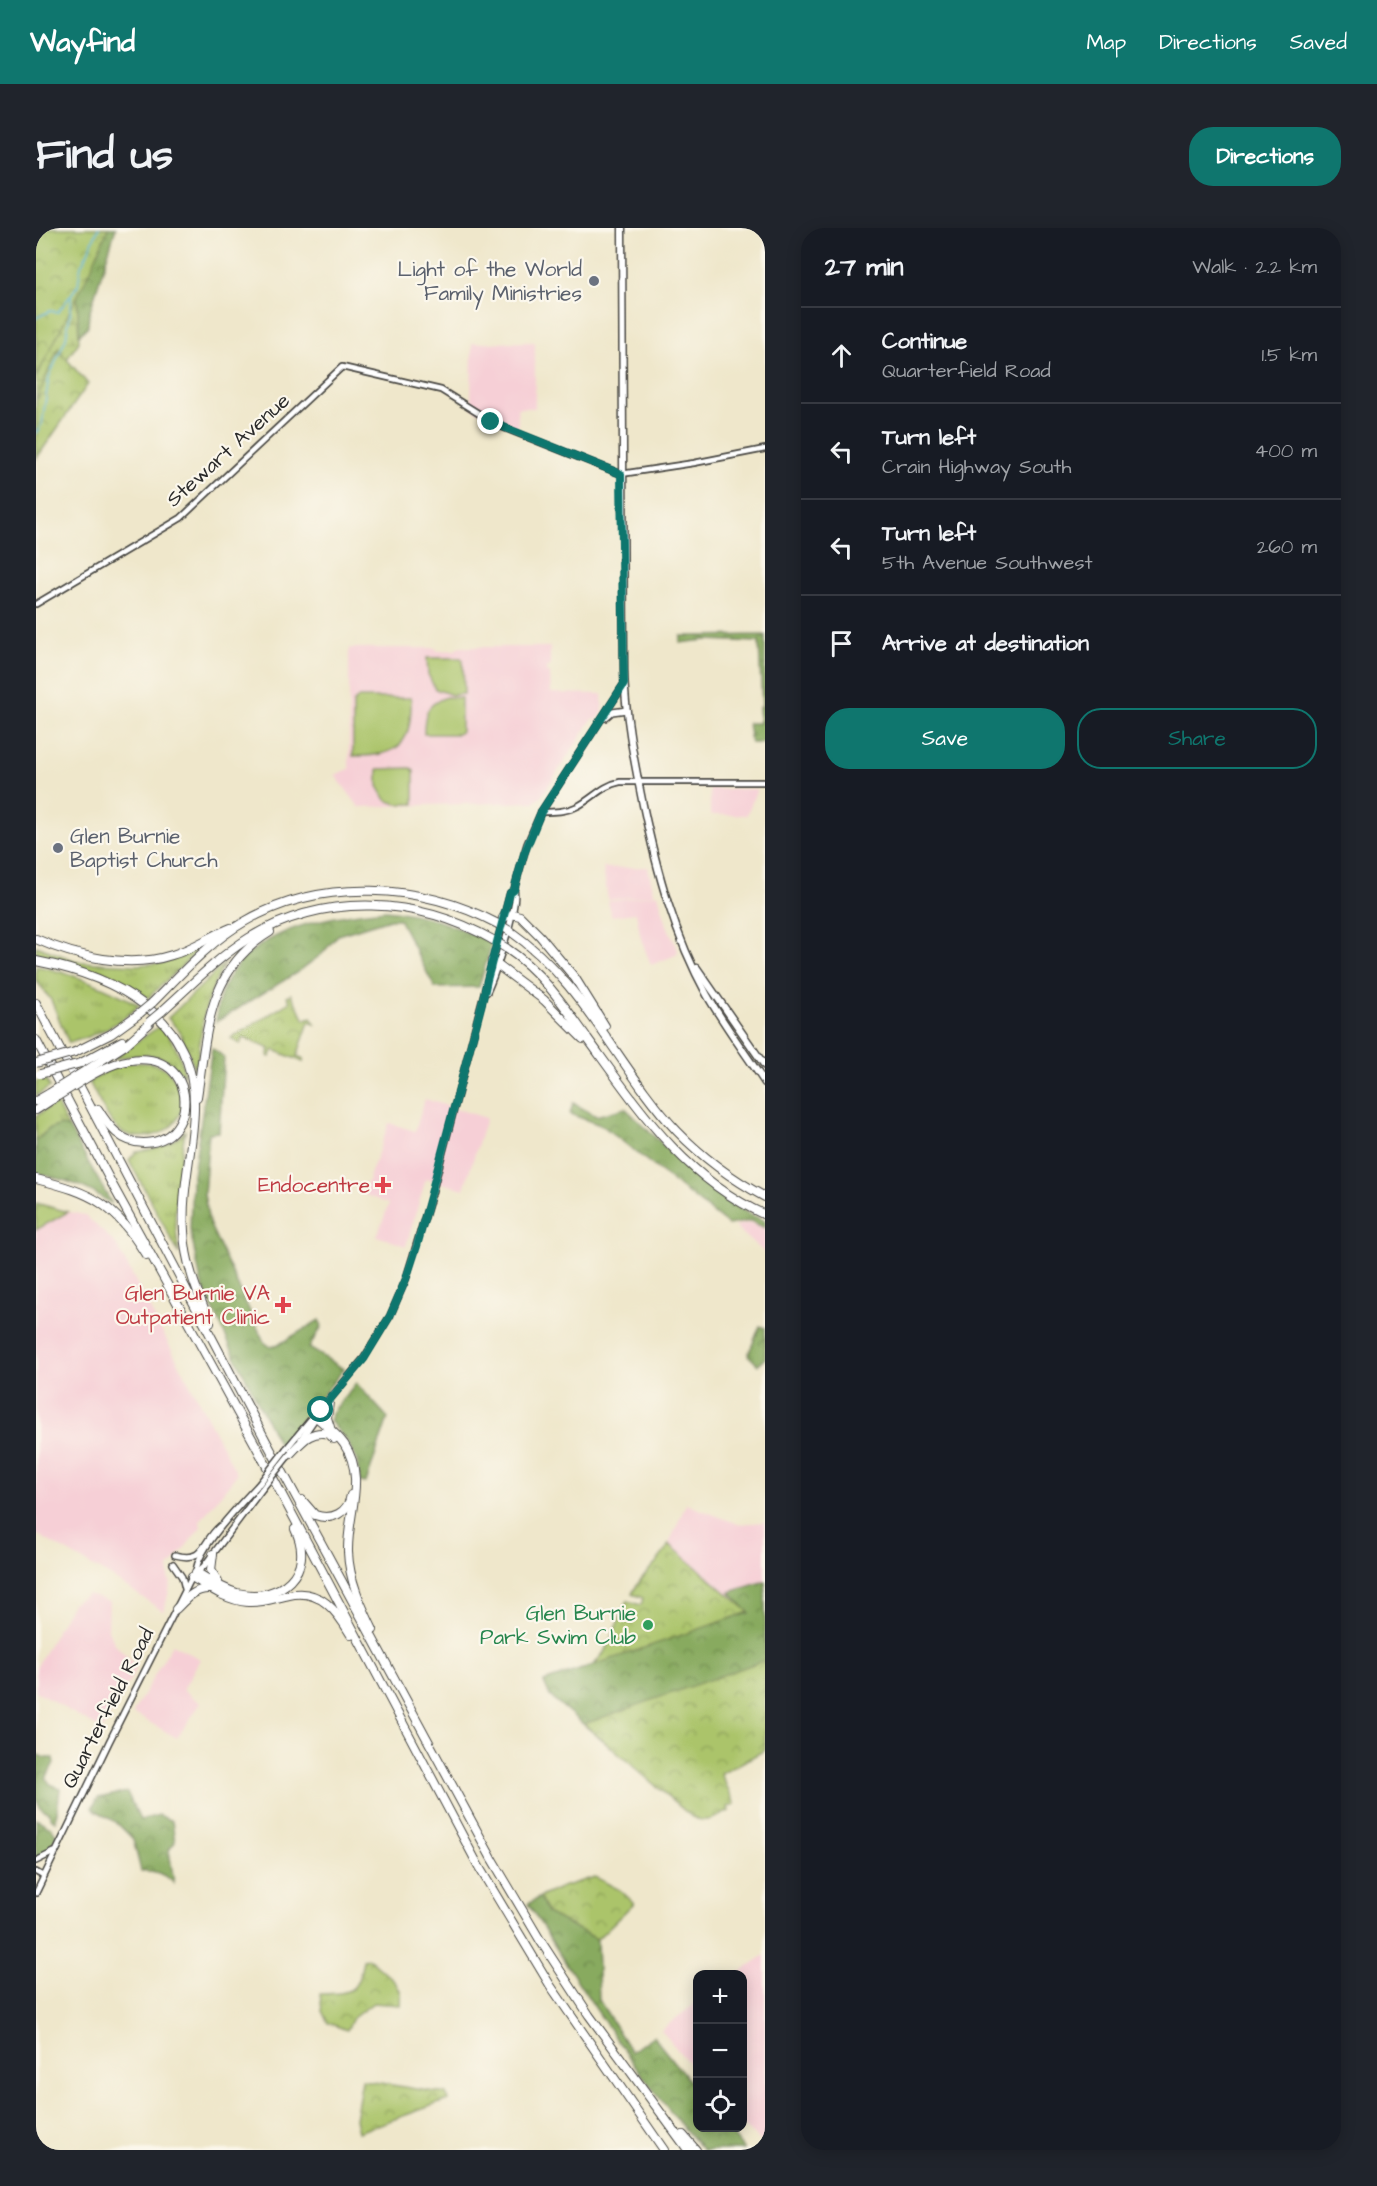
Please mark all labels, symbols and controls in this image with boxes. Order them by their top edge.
text: Wayfind [30,23,135,62]
text: Map [1086,28,1126,57]
text: Directions [1159,28,1257,57]
text: Saved [1290,28,1347,57]
text: Find us [36,127,173,185]
button: Directions [1189,127,1341,186]
text: 27 min [825,249,903,285]
text: Walk · 2.2 km [1192,253,1317,281]
place label: Light of the World Family Ministries [398,255,582,310]
marker: Light of the World Family Ministries [587,274,601,288]
text: Continue [882,326,967,357]
icon: ahead [825,339,858,372]
text: 1.5 km [1262,341,1317,369]
text: Quarterfield Road [882,357,1051,385]
street label: Stewart Avenue [160,386,296,514]
route end [477,408,503,434]
text: Turn left [882,422,976,453]
icon: left [825,435,858,468]
text: 400 m [1255,437,1317,465]
text: Crain Highway South [882,453,1071,481]
text: Turn left [882,518,976,549]
icon: left [825,531,858,564]
text: 260 m [1257,533,1317,561]
text: 5th Avenue Southwest [882,549,1093,577]
icon: arrive [825,627,858,660]
text: Arrive at destination [882,628,1089,659]
button: Save [825,708,1065,769]
button: Share [1077,708,1317,769]
place label: Glen Burnie Baptist Church [70,822,218,876]
marker: Glen Burnie Baptist Church [51,841,65,855]
place label: Endocentre [258,1171,370,1200]
marker: Endocentre [374,1176,392,1194]
place label: Glen Burnie VA Outpatient Clinic [116,1279,271,1333]
marker: Glen Burnie VA Outpatient Clinic [274,1296,292,1314]
route start [307,1396,333,1422]
place label: Glen Burnie Park Swim Club [480,1599,636,1652]
marker: Glen Burnie Park Swim Club [641,1618,655,1632]
street label: Quarterfield Road [55,1622,161,1793]
map controls [693,1970,747,2132]
button: + [693,1970,747,2024]
button: − [693,2024,747,2078]
button: locate [693,2078,747,2132]

